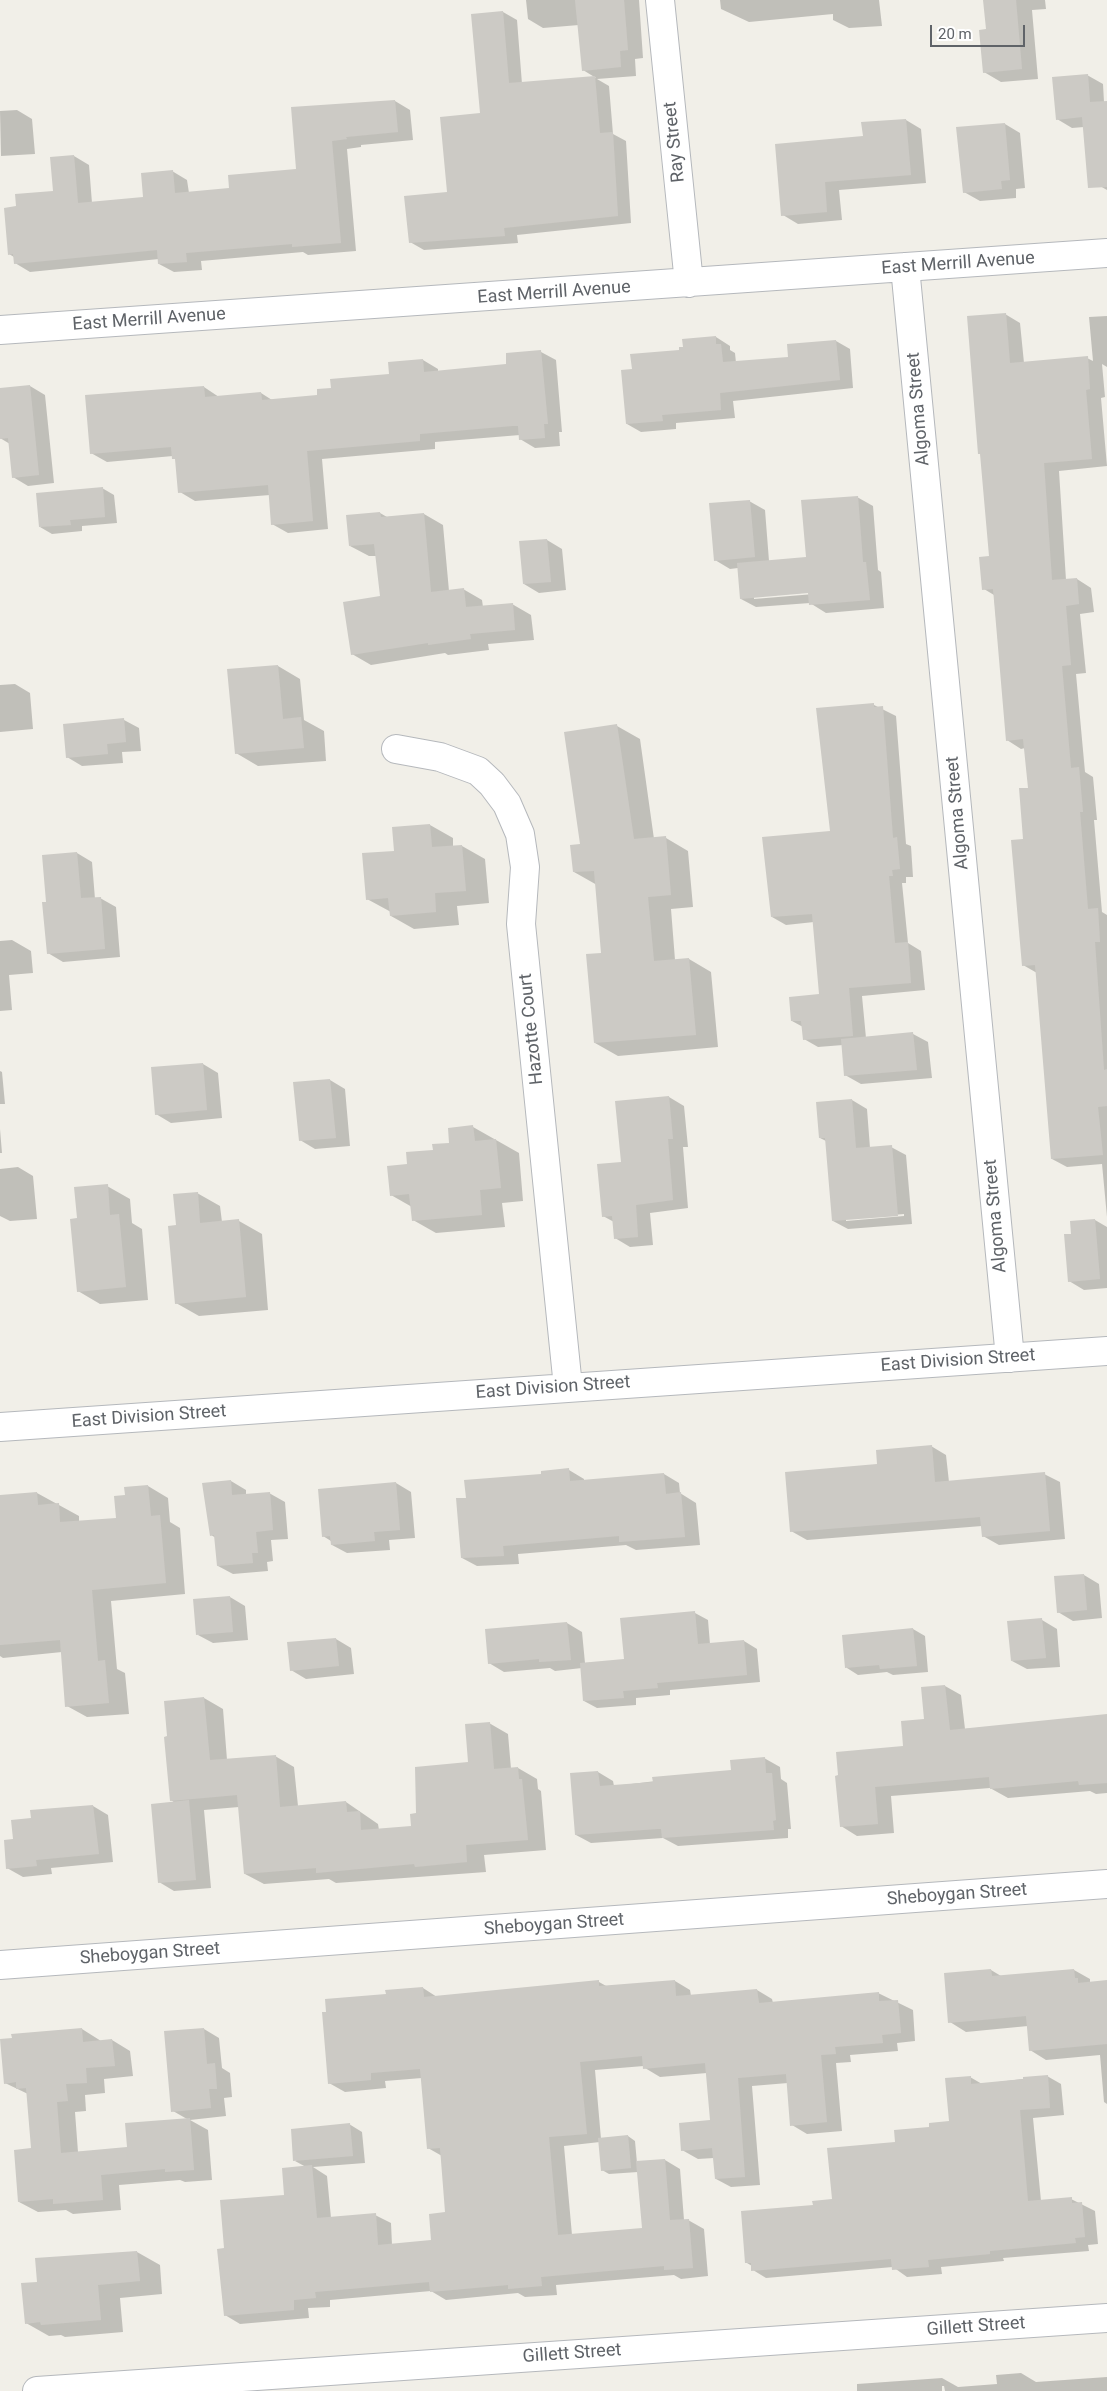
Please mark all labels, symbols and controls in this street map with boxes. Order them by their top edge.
scale bar [932,15,1027,47]
text: 20 m [938,25,972,43]
street label: Ray Street [660,100,690,184]
street label: East Merrill Avenue [881,248,1035,280]
street label: East Merrill Avenue [477,277,631,309]
street label: East Merrill Avenue [72,304,226,336]
street label: Algoma Street [903,351,935,467]
street label: Algoma Street [942,755,974,871]
street label: Hazotte Court [515,972,549,1086]
street label: Algoma Street [980,1158,1012,1274]
street label: East Division Street [880,1345,1036,1377]
street label: East Division Street [475,1372,631,1404]
street label: East Division Street [71,1401,227,1433]
street label: Sheboygan Street [886,1879,1028,1911]
street label: Sheboygan Street [483,1909,625,1941]
street label: Sheboygan Street [79,1938,221,1970]
street label: Gillett Street [926,2313,1026,2341]
street label: Gillett Street [522,2340,622,2368]

